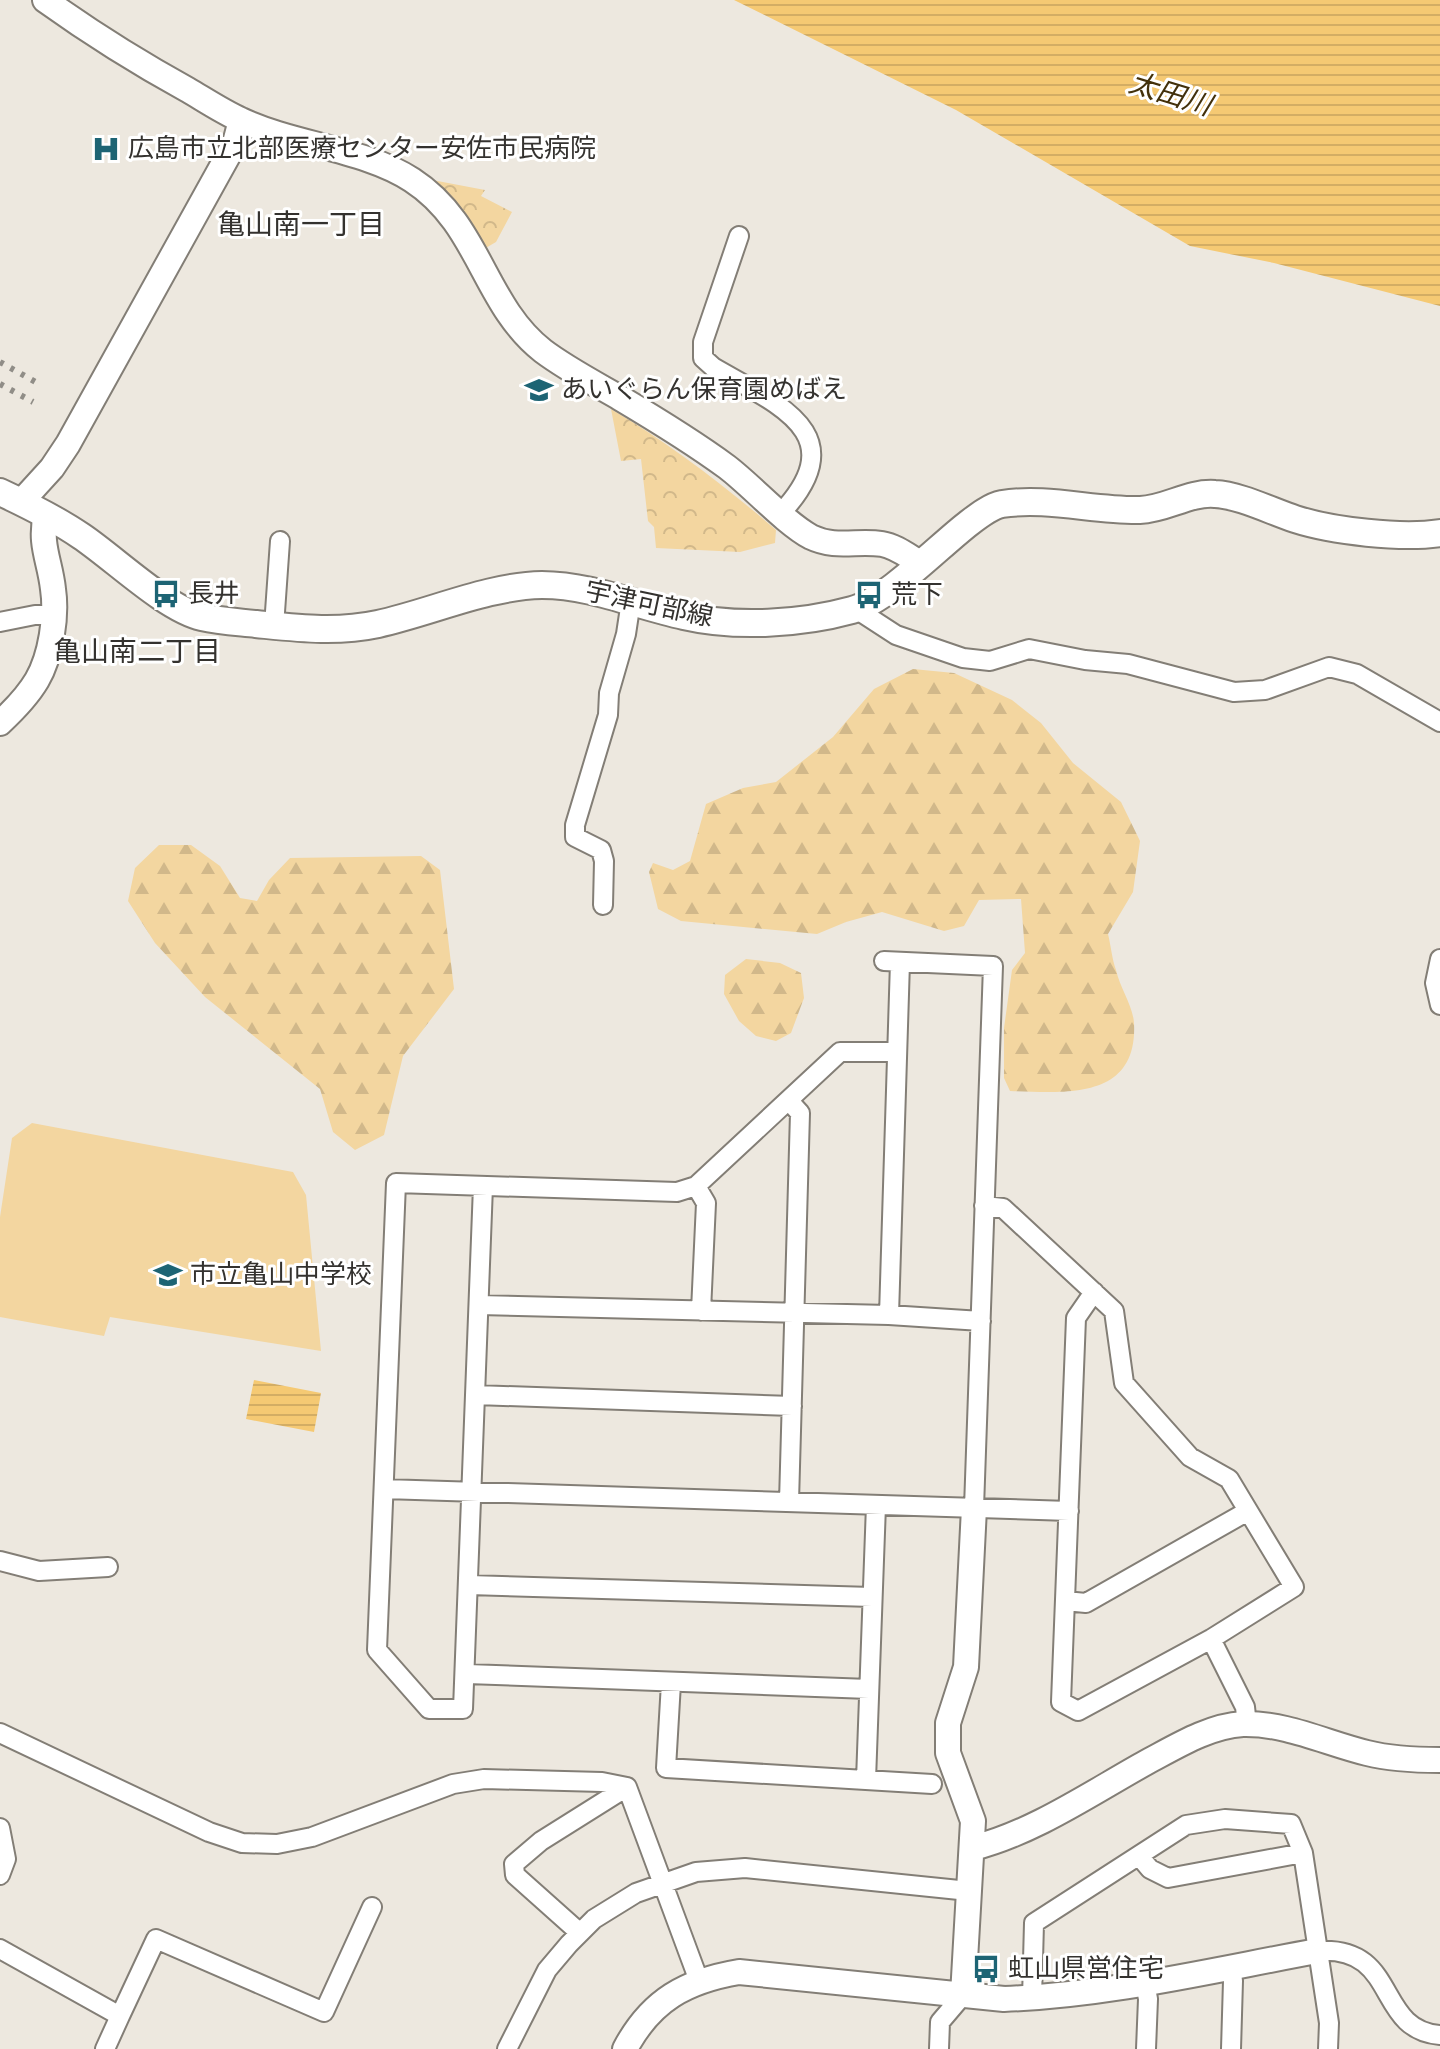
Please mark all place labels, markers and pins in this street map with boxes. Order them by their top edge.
hospital icon: 広島市立北部医療センター安佐市民病院 [91,134,121,164]
place label: 広島市立北部医療センター安佐市民病院 [128,134,596,165]
school or university icon: あいぐらん保育園めばえ [524,375,554,405]
place label: あいぐらん保育園めばえ [561,375,847,406]
bus stop icon: 長井 [151,579,181,609]
place label: 長井 [188,579,240,610]
bus stop icon: 荒下 [854,580,884,610]
place label: 荒下 [891,580,943,611]
school or university icon: 市立亀山中学校 [153,1260,183,1290]
place label: 市立亀山中学校 [190,1260,372,1291]
bus stop icon: 虹山県営住宅 [971,1954,1001,1984]
place label: 虹山県営住宅 [1008,1954,1164,1985]

